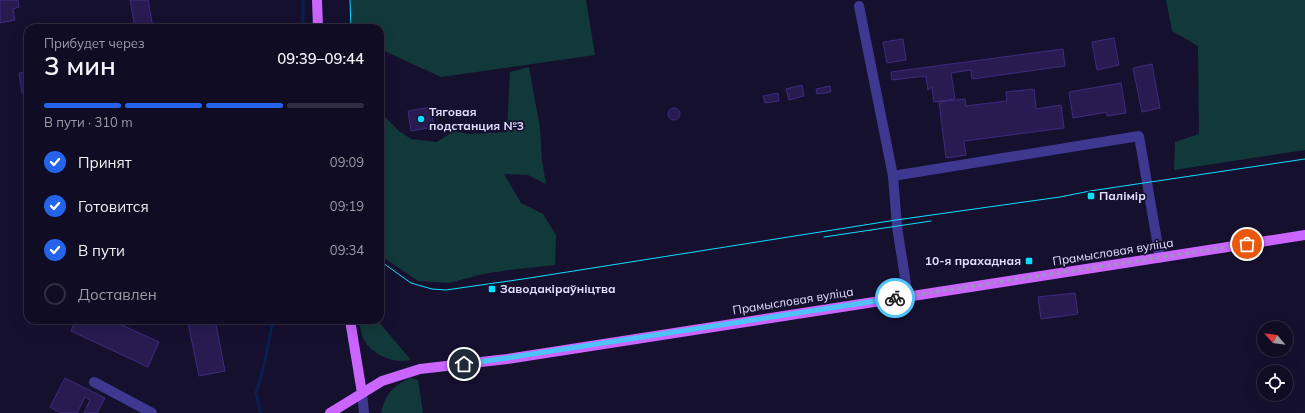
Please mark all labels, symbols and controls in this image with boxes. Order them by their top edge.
text: Прибудет через [44,35,145,51]
text: 3 мин [44,49,116,82]
text: 09:39–09:44 [277,49,364,68]
place label: Тяговая подстанция №3 [429,104,524,133]
text: В пути · 310 m [44,114,133,130]
marker: Тяговая подстанция №3 [416,114,426,124]
icon: check [44,151,66,173]
text: Принят [78,153,132,172]
text: 09:09 [330,154,364,170]
place label: Палімір [1099,188,1146,203]
marker: Палімір [1086,191,1096,201]
icon: check [44,195,66,217]
text: Готовится [78,197,149,216]
text: 09:19 [330,198,364,214]
pin [1230,227,1264,261]
icon: bag [1236,233,1258,255]
street label: Прамысловая вуліца [1051,235,1174,268]
icon: check [44,239,66,261]
text: В пути [78,241,125,260]
text: 09:34 [330,242,364,258]
place label: 10-я прахадная [925,253,1021,268]
marker: 10-я прахадная [1024,256,1034,266]
courier [875,278,915,318]
place label: Заводакіраўніцтва [500,281,616,296]
marker: Заводакіраўніцтва [487,284,497,294]
street label: Прамысловая вуліца [731,284,854,317]
text: Доставлен [78,285,157,304]
icon: bike [884,287,906,309]
north arrow [1257,321,1293,357]
map controls [1257,321,1293,401]
pin [447,347,481,381]
icon: home [453,353,475,375]
button: locate [1257,365,1293,401]

